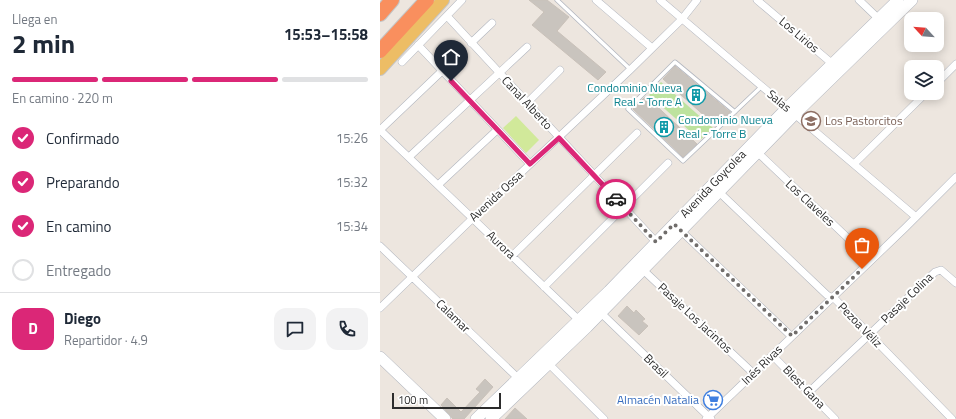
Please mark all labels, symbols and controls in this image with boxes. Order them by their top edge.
text: Llega en [12,9,57,29]
street label: Los Lirios [775,12,824,57]
north arrow [904,12,944,52]
map controls [904,12,944,100]
text: 15:53–15:58 [284,23,368,46]
text: 2 min [12,24,75,63]
pin [434,40,468,81]
icon: home [440,46,462,68]
button: layers [904,60,944,100]
street label: Canal Alberto [497,72,557,134]
place label: Condominio Nueva Real - Torre A [587,78,682,111]
building icon: Condominio Nueva Real - Torre A [685,84,707,106]
street label: Salas [763,85,796,117]
text: En camino · 220 m [12,88,113,108]
place label: Condominio Nueva Real - Torre B [678,110,773,143]
school or university icon: Los Pastorcitos [800,110,822,132]
place label: Los Pastorcitos [825,111,903,130]
building icon: Condominio Nueva Real - Torre B [653,116,675,138]
icon: check [12,127,34,149]
text: Confirmado [46,127,119,150]
text: 15:26 [336,128,368,148]
street label: Avenida Goycolea [675,145,750,222]
street label: Avenida Ossa [464,166,527,226]
icon: check [12,171,34,193]
text: Preparando [46,171,120,194]
text: 15:32 [336,172,368,192]
street label: Los Claveles [781,175,840,231]
courier [596,179,636,219]
icon: car [605,188,627,210]
icon: check [12,215,34,237]
text: En camino [46,215,112,238]
text: 15:34 [336,216,368,236]
street label: Aurora [482,226,520,263]
pin [845,228,879,269]
icon: bag [851,234,873,256]
text: Entregado [46,259,111,282]
street label: Pasaje Colina [876,268,937,328]
street label: Pasaje Los Jacintos [654,278,737,358]
street label: Calamar [432,294,475,337]
street label: Pezoa Véliz [834,298,887,352]
text: Diego [64,307,101,330]
button: chat [274,308,316,350]
button: phone [326,308,368,350]
text: D [28,317,38,340]
text: Repartidor · 4.9 [64,330,148,350]
street label: Inés Rivas [737,340,787,389]
street label: Brasil [639,349,673,382]
street label: Blest Gana [779,360,830,413]
supermarket icon: Almacén Natalia [702,389,724,411]
place label: Almacén Natalia [617,390,699,409]
scale bar [392,391,501,410]
text: 100 m [398,392,428,408]

